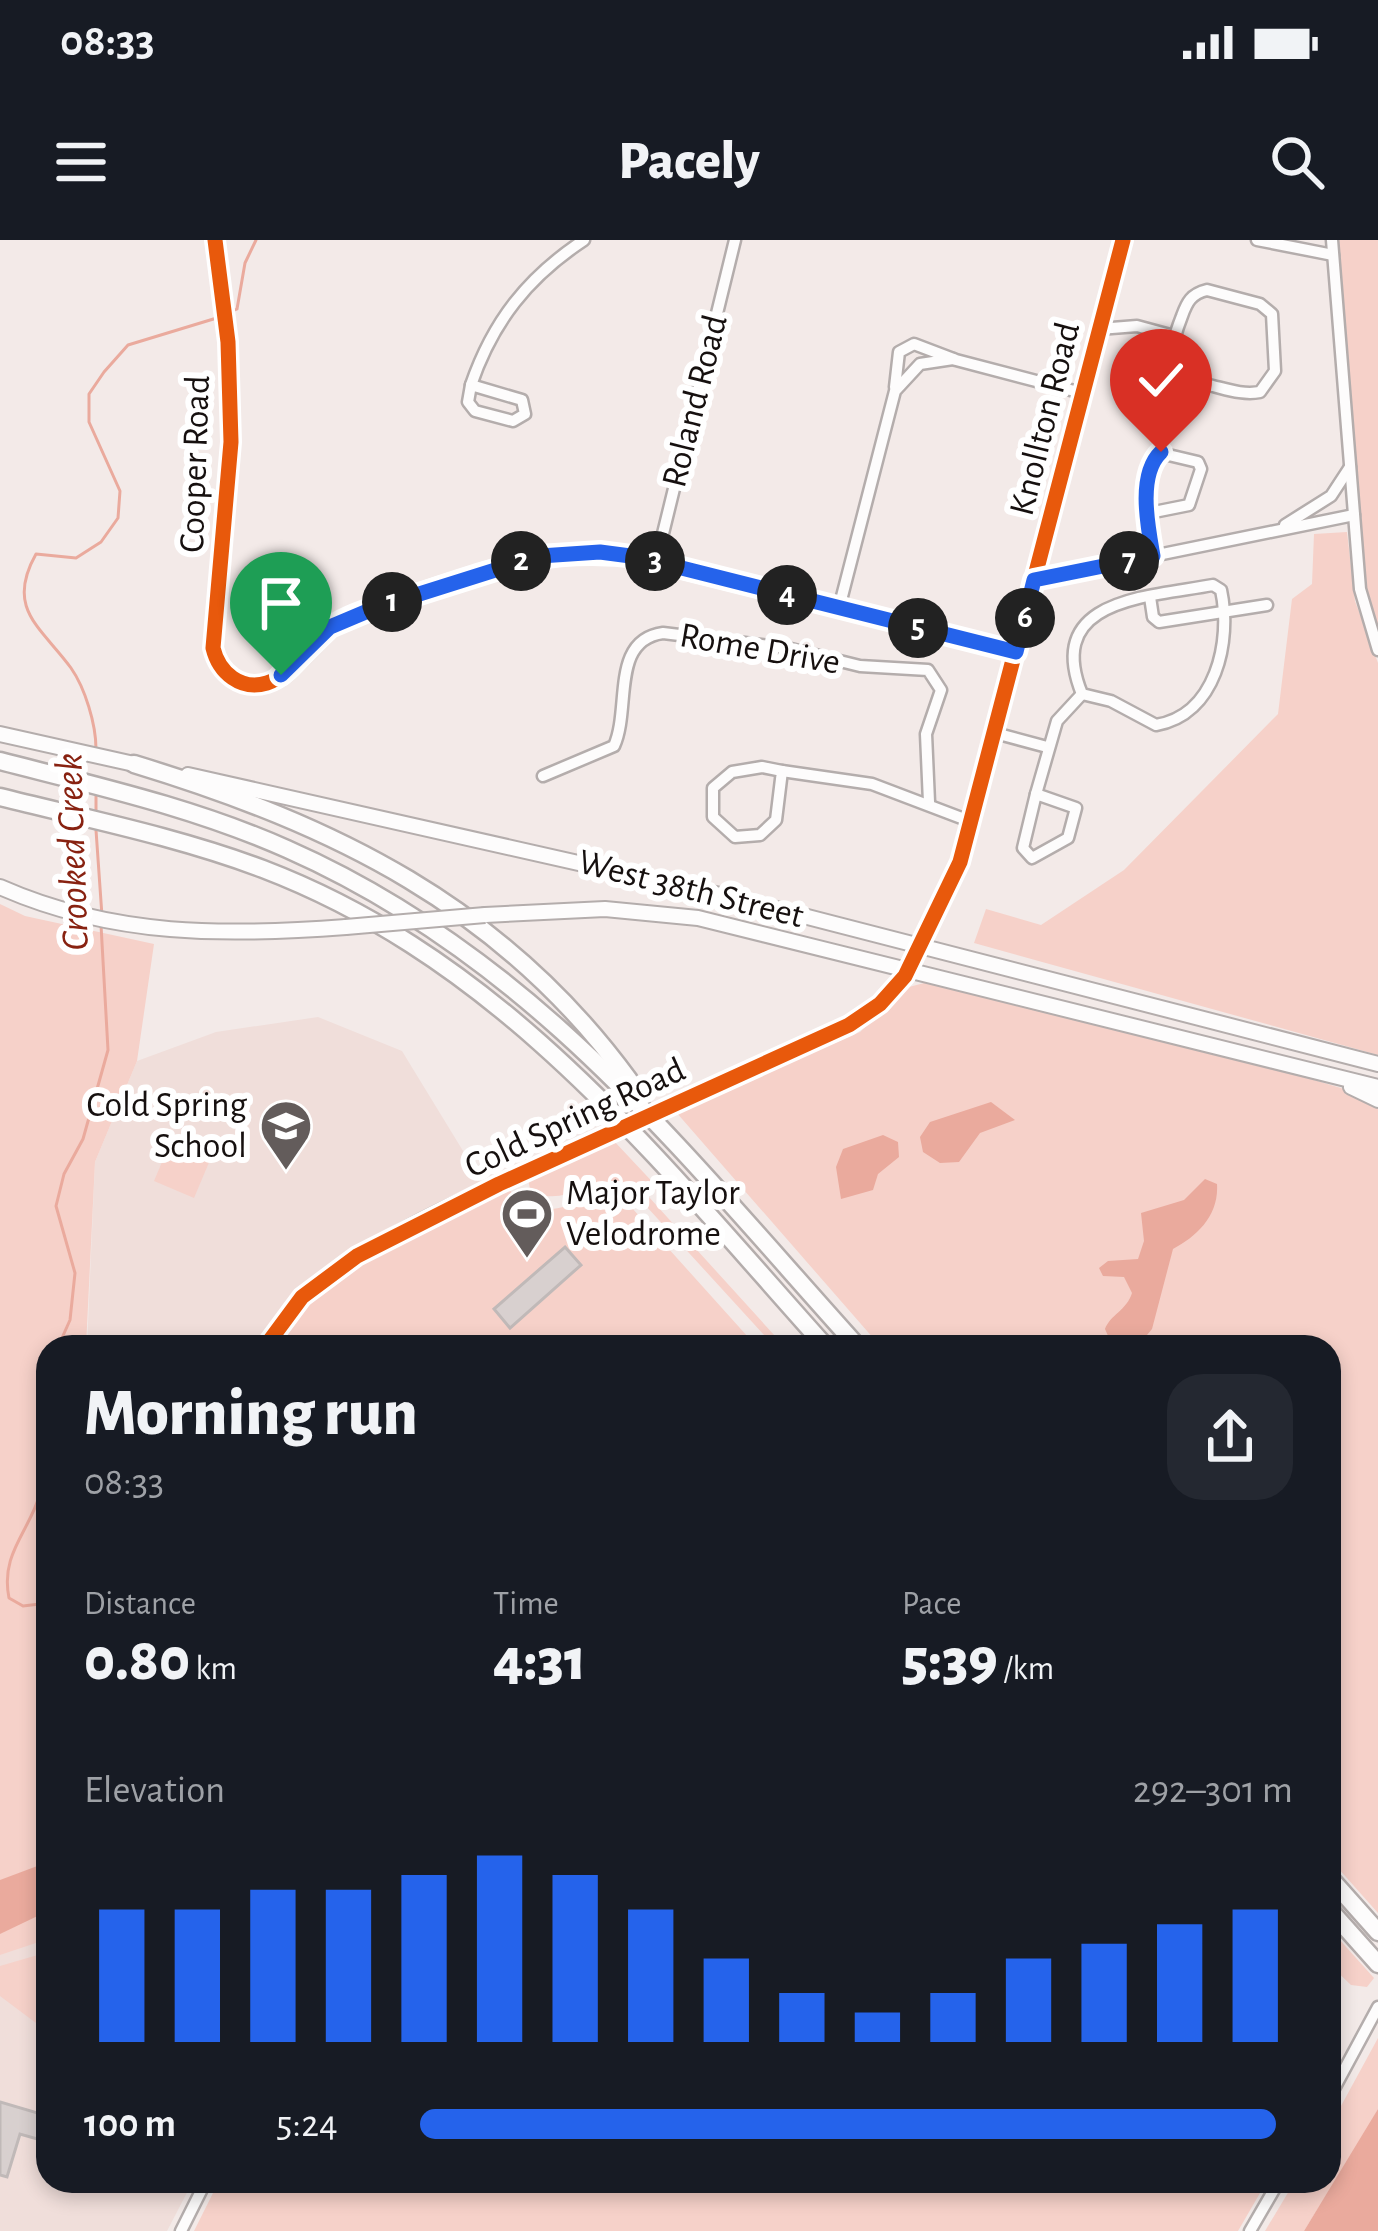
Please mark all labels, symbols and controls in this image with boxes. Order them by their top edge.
text: 08:33 [60,19,155,64]
icon: menu [48,129,114,195]
icon: search [1264,129,1330,195]
text: Pacely [618,135,760,189]
street label: Roland Road [656,311,734,491]
street label: Knollton Road [1004,319,1086,519]
pin [1110,329,1212,452]
icon: check [1128,347,1194,413]
street label: Cooper Road [174,375,216,553]
pin: 2 [491,531,551,591]
pin: 3 [625,531,685,591]
pin: 7 [1099,531,1159,591]
text: 2 [513,544,529,577]
text: 3 [648,544,662,577]
text: 7 [1122,544,1136,577]
pin [230,552,332,675]
pin: 4 [757,565,817,625]
icon: arrive [248,570,314,636]
pin: 1 [362,572,422,632]
text: 4 [779,578,795,611]
text: 1 [386,585,398,618]
pin: 6 [995,588,1055,648]
pin: 5 [888,598,948,658]
text: 6 [1017,601,1033,634]
text: 5 [911,611,925,644]
street label: Rome Drive [677,617,843,681]
water label: Crooked Creek [50,753,96,951]
street label: West 38th Street [575,844,808,934]
street label: Cold Spring Road [459,1051,691,1185]
place label: Cold Spring School [86,1087,247,1164]
school or university icon: Cold Spring School [258,1098,314,1172]
place label: Major Taylor Velodrome [566,1175,740,1252]
sports icon: Major Taylor Velodrome [499,1186,555,1260]
button: share [1167,1374,1293,1500]
text: Morning run [84,1381,418,1447]
text: 08:33 [84,1463,164,1502]
text: Distance [84,1588,196,1621]
text: Time [493,1588,559,1621]
text: Pace [902,1588,961,1621]
text: 0.80 [84,1631,190,1691]
text: 4:31 [493,1631,586,1691]
text: 5:39 [902,1631,998,1691]
text: km [190,1653,237,1686]
text: /km [998,1653,1054,1686]
text: Elevation [84,1771,225,1810]
text: 292–301 m [1133,1771,1293,1810]
text: 100 m [84,2105,176,2144]
text: 5:24 [276,2105,338,2144]

